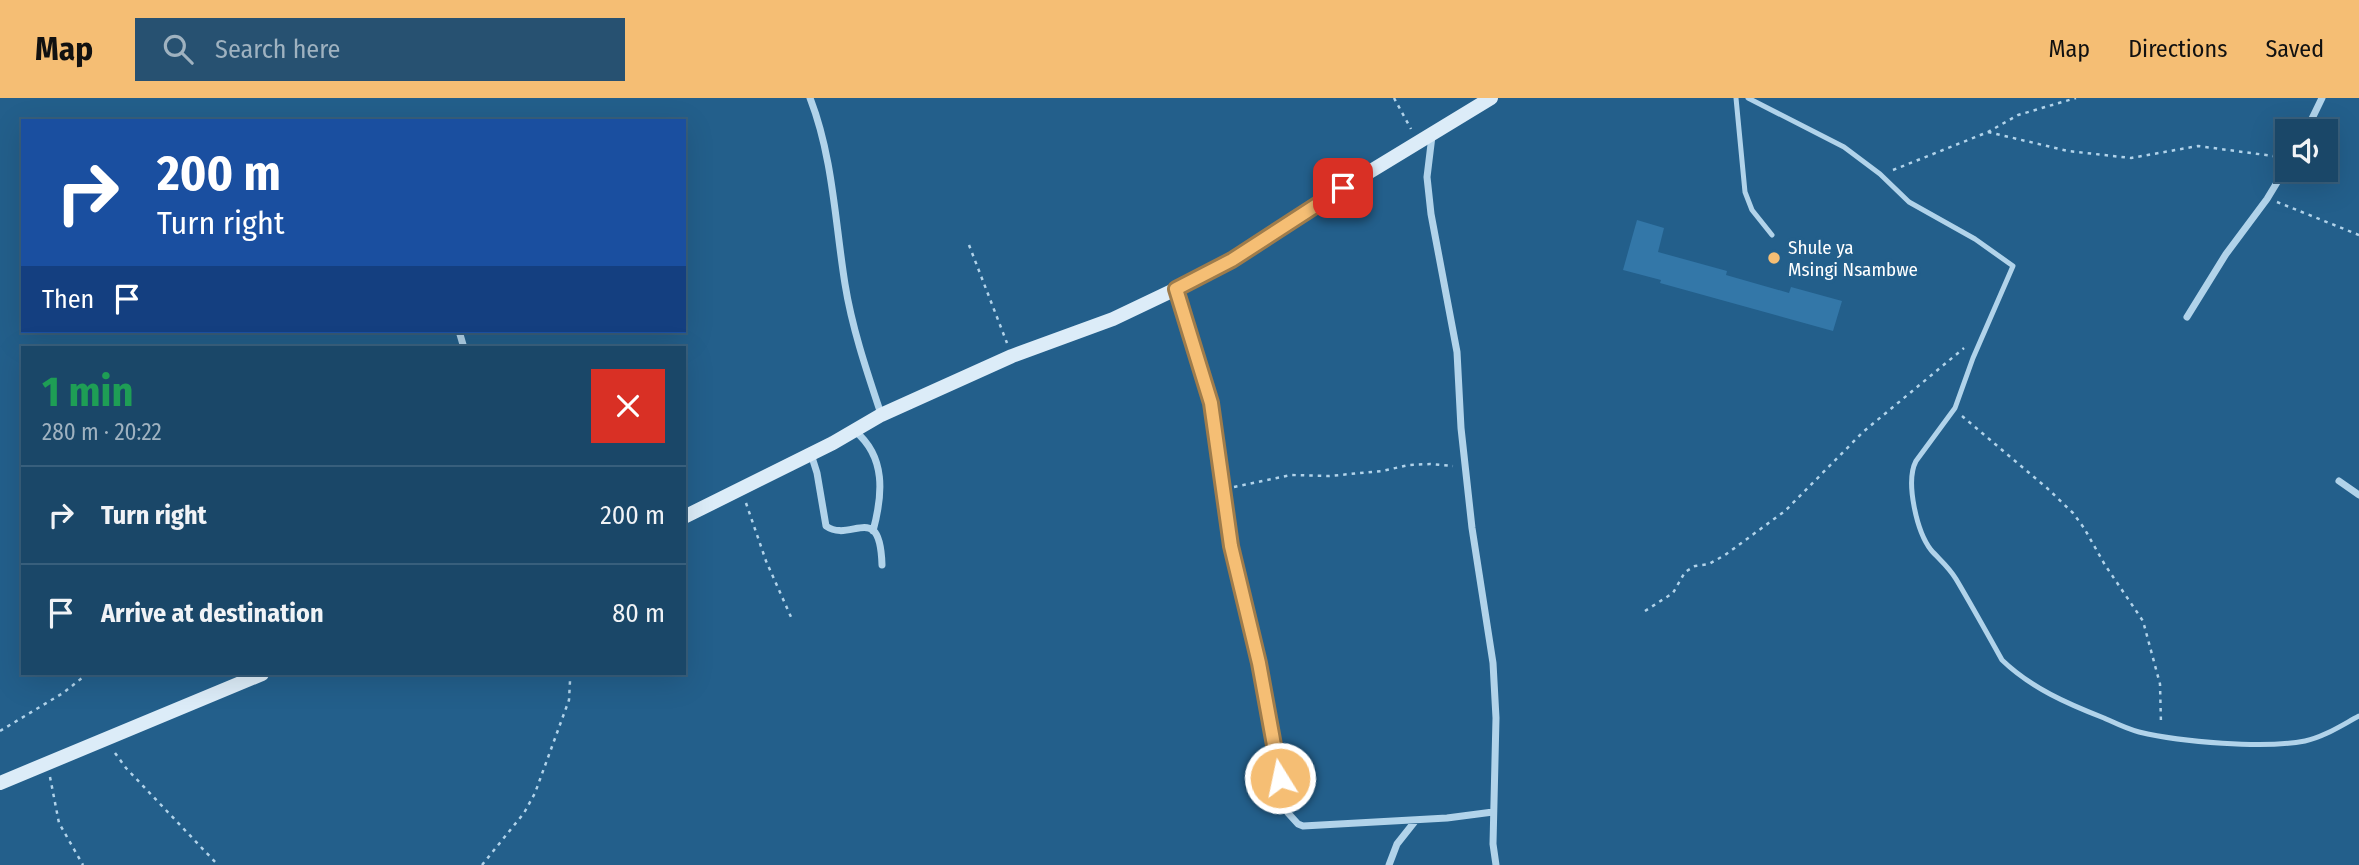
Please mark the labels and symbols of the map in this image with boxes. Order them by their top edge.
pin [1313,158,1373,218]
place label: Shule ya Msingi Nsambwe [1788,236,1918,281]
marker: Shule ya Msingi Nsambwe [1766,250,1782,266]
position arrow [1243,741,1317,815]

